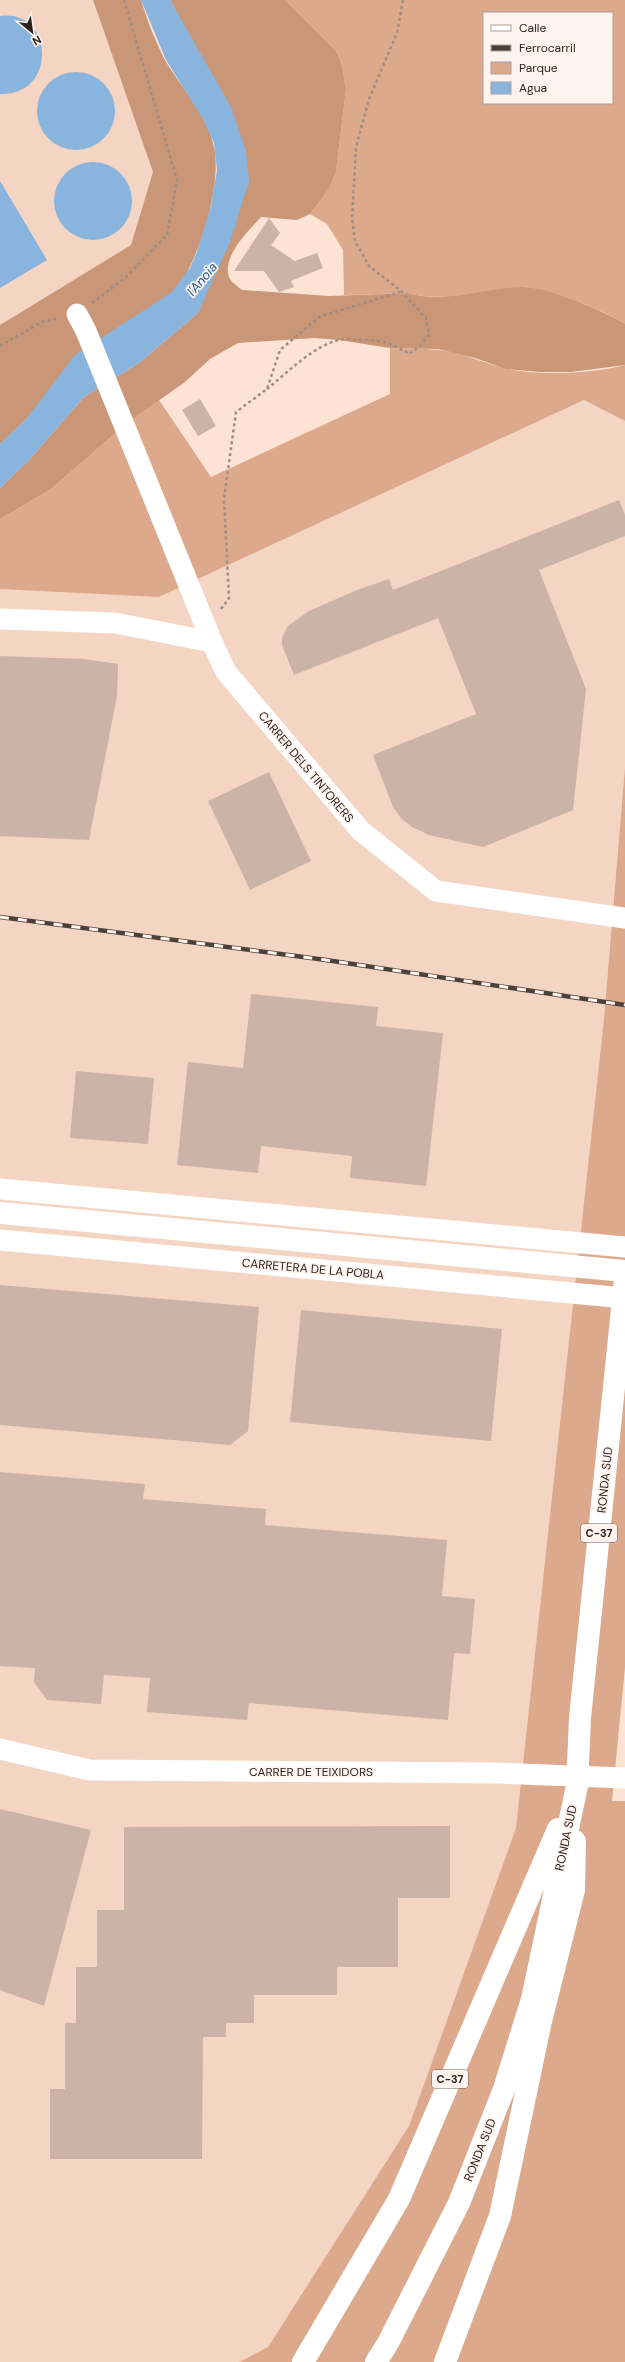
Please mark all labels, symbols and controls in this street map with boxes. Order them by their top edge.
north arrow [12,12,52,52]
legend [483,12,613,104]
text: Calle [519,20,546,36]
text: N [30,33,44,49]
text: Ferrocarril [519,40,576,56]
text: Parque [519,60,558,76]
text: Agua [519,80,547,96]
water label: l'Anoia [183,259,221,299]
street label: CARRER DELS TINTORERS [255,708,357,826]
street label: CARRETERA DE LA POBLA [241,1255,385,1283]
street label: RONDA SUD [594,1446,616,1514]
road number: C-37 [581,1524,617,1542]
street label: CARRER DE TEIXIDORS [249,1764,373,1780]
street label: RONDA SUD [551,1804,581,1872]
road number: C-37 [432,2070,468,2088]
street label: RONDA SUD [460,2116,500,2184]

